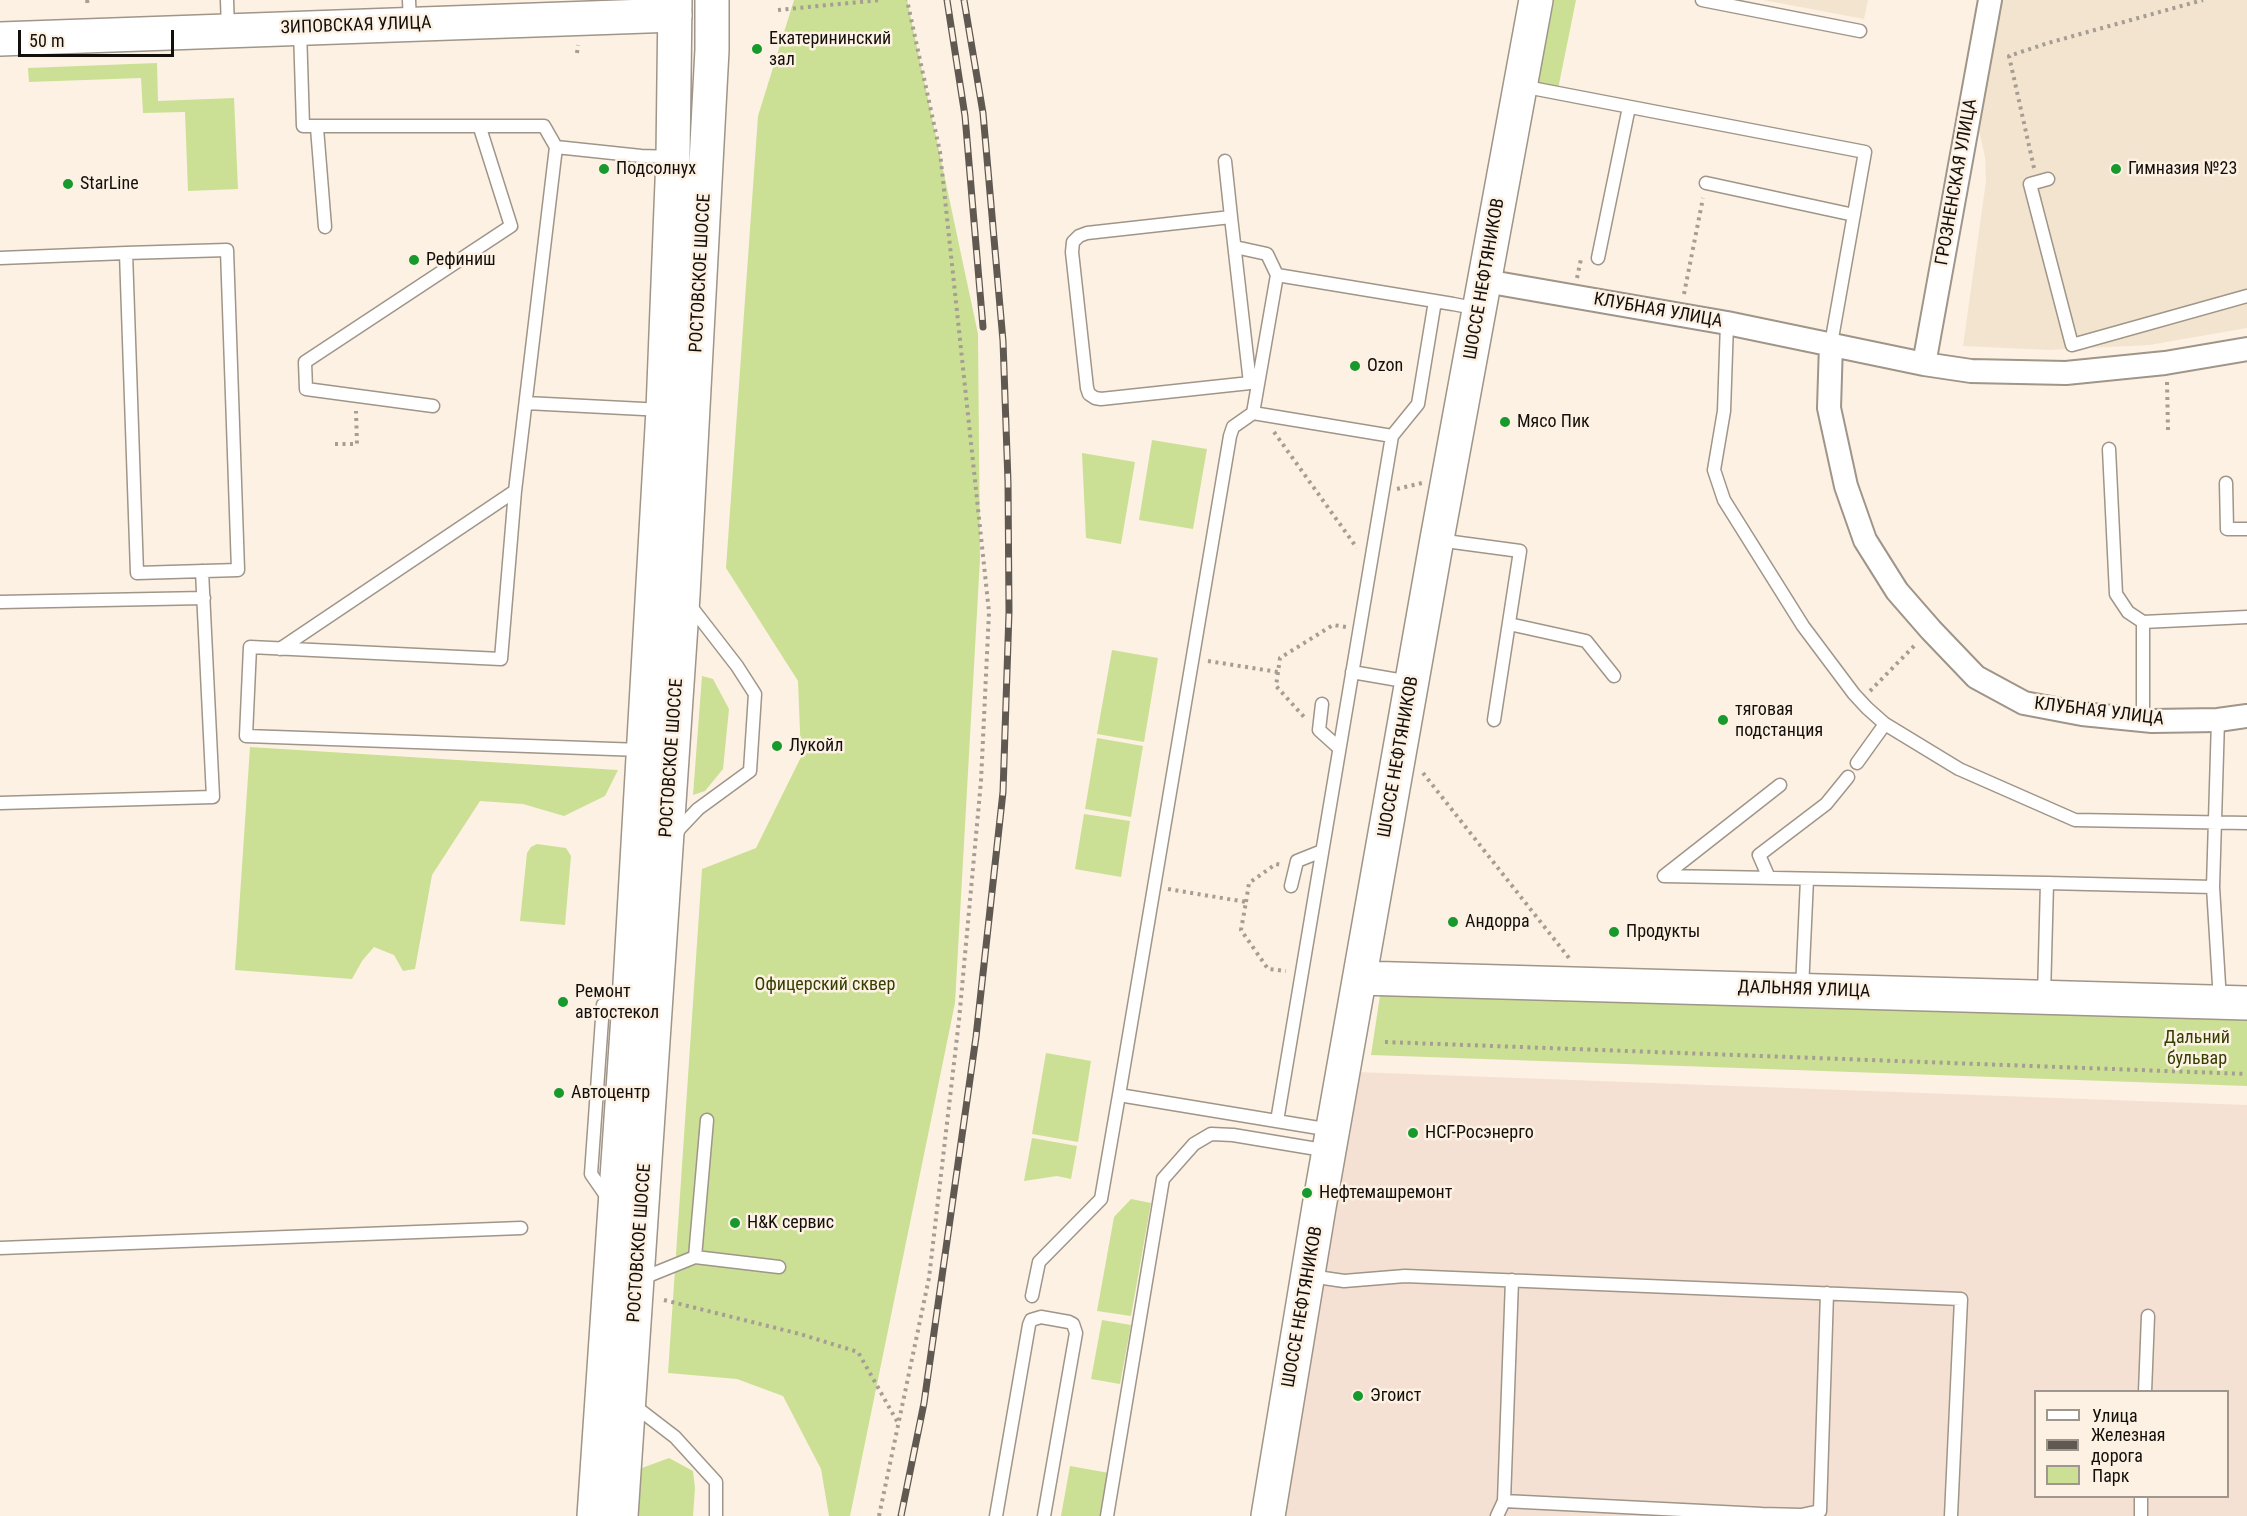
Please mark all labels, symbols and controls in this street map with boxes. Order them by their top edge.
street label: ЗИПОВСКАЯ УЛИЦА [280,13,432,39]
scale bar [21,18,177,56]
place label: Екатерининский зал [769,28,891,70]
text: 50 m [29,30,64,51]
marker: Екатерининский зал [750,42,764,56]
street label: ГРОЗНЕНСКАЯ УЛИЦА [1932,97,1982,267]
place label: Подсолнух [616,158,696,180]
place label: Гимназия №23 [2128,158,2237,180]
marker: Подсолнух [597,162,611,176]
marker: Гимназия №23 [2109,162,2123,176]
place label: StarLine [80,173,139,195]
marker: StarLine [61,177,75,191]
street label: РОСТОВСКОЕ ШОССЕ [686,193,716,353]
street label: ШОССЕ НЕФТЯНИКОВ [1460,197,1510,361]
place label: Рефиниш [426,249,496,271]
marker: Рефиниш [407,253,421,267]
street label: КЛУБНАЯ УЛИЦА [1592,289,1724,333]
place label: Ozon [1367,355,1403,377]
marker: Ozon [1348,359,1362,373]
place label: Мясо Пик [1517,411,1590,433]
marker: Мясо Пик [1498,415,1512,429]
street label: ШОССЕ НЕФТЯНИКОВ [1374,675,1424,839]
street label: РОСТОВСКОЕ ШОССЕ [656,678,688,838]
street label: КЛУБНАЯ УЛИЦА [2033,693,2165,731]
place label: тяговая подстанция [1735,699,1823,742]
marker: тяговая подстанция [1716,713,1730,727]
place label: Лукойл [789,735,843,757]
marker: Лукойл [770,739,784,753]
place label: Андорра [1465,911,1530,933]
marker: Андорра [1446,915,1460,929]
place label: Продукты [1626,921,1700,943]
marker: Продукты [1607,925,1621,939]
park label: Офицерский сквер [755,974,895,996]
street label: ДАЛЬНЯЯ УЛИЦА [1737,977,1871,1003]
place label: Ремонт автостекол [575,981,659,1024]
marker: Ремонт автостекол [556,995,570,1009]
park label: Дальний бульвар [2164,1027,2230,1070]
place label: Автоцентр [571,1082,650,1104]
marker: Автоцентр [552,1086,566,1100]
place label: НСГ-Росэнерго [1425,1122,1534,1144]
marker: НСГ-Росэнерго [1406,1126,1420,1140]
street label: РОСТОВСКОЕ ШОССЕ [624,1163,656,1323]
place label: Нефтемашремонт [1319,1182,1452,1204]
marker: Нефтемашремонт [1300,1186,1314,1200]
place label: H&K сервис [747,1212,834,1234]
marker: H&K сервис [728,1216,742,1230]
street label: ШОССЕ НЕФТЯНИКОВ [1278,1225,1328,1389]
place label: Эгоист [1370,1385,1421,1407]
marker: Эгоист [1351,1389,1365,1403]
legend [2034,1390,2229,1498]
text: Улица [2092,1405,2138,1426]
text: Железная дорога [2091,1424,2166,1466]
text: Парк [2092,1465,2129,1486]

